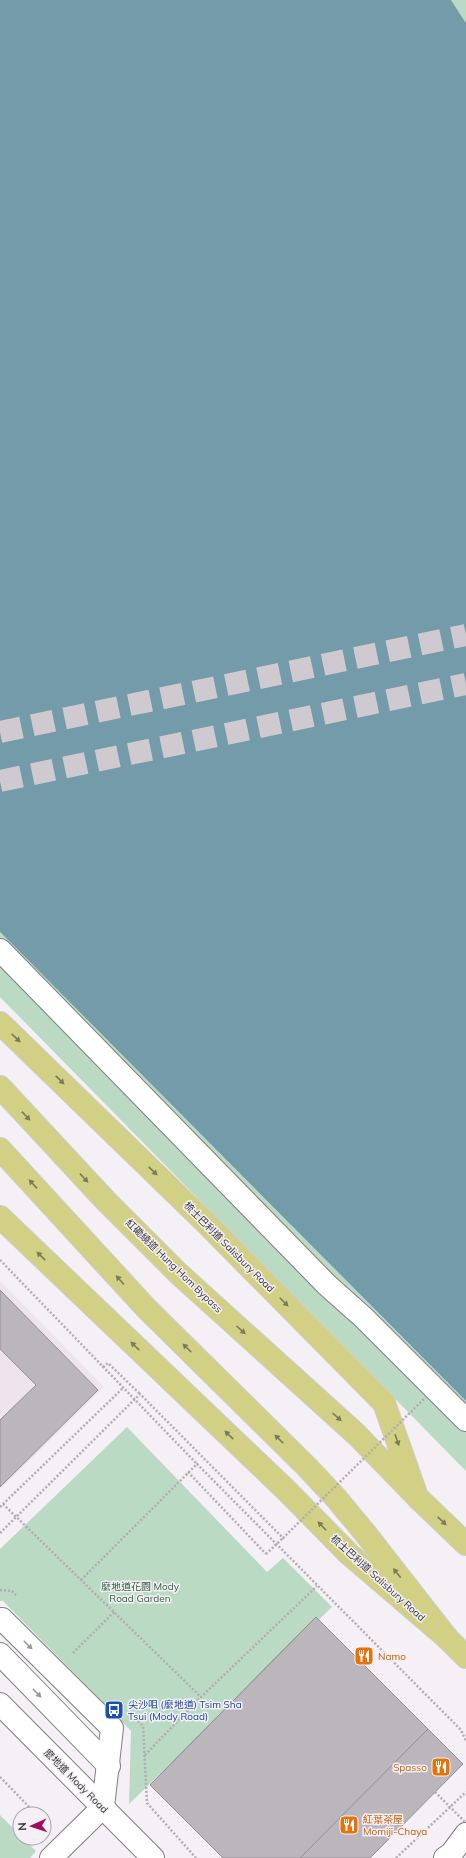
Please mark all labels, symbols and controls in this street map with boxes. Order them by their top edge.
one-way arrow [11,1033,21,1043]
one-way arrow [55,1075,65,1085]
one-way arrow [21,1111,31,1121]
one-way arrow [148,1166,158,1176]
one-way arrow [79,1173,89,1183]
one-way arrow [28,1178,37,1189]
street label: 梳士巴利道 Salisbury Road [181,1199,277,1295]
street label: 紅磡繞道 Hung Hom Bypass [123,1216,225,1316]
one-way arrow [36,1251,46,1261]
one-way arrow [116,1274,125,1285]
one-way arrow [279,1297,289,1307]
one-way arrow [236,1325,246,1335]
one-way arrow [130,1341,140,1350]
one-way arrow [182,1343,192,1353]
one-way arrow [332,1413,342,1422]
one-way arrow [224,1430,234,1440]
one-way arrow [274,1434,284,1444]
one-way arrow [394,1435,400,1447]
one-way arrow [437,1516,447,1526]
one-way arrow [317,1521,327,1531]
street label: 梳士巴利道 Salisbury Road [328,1532,428,1624]
one-way arrow [393,1568,402,1579]
park label: 麼地道花園 Mody Road Garden [101,1580,180,1605]
one-way arrow [23,1640,33,1650]
restaurant icon: Namo [353,1645,375,1667]
place label: Namo [378,1650,406,1663]
one-way arrow [32,1688,41,1697]
place label: 尖沙咀 (麼地道) Tsim Sha Tsui (Mody Road) [128,1698,242,1723]
bus stop icon: 尖沙咀 (麼地道) Tsim Sha Tsui (Mody Road) [103,1699,125,1721]
street label: 麼地道 Mody Road [41,1746,111,1816]
restaurant icon: Spasso [430,1756,452,1778]
place label: Spasso [393,1761,427,1774]
north arrow [12,1806,52,1846]
place label: 紅葉茶屋 Momiji-Chaya [363,1813,427,1838]
restaurant icon: 紅葉茶屋 Momiji-Chaya [338,1814,360,1836]
text: N [15,1822,29,1831]

